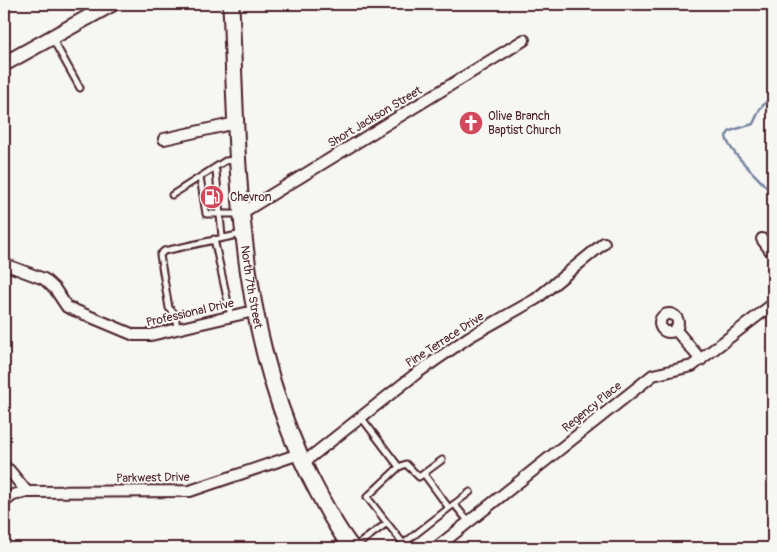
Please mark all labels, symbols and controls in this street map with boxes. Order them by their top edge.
street label: Short Jackson Street [325,83,425,151]
place label: Olive Branch Baptist Church [488,109,561,138]
church icon: Olive Branch Baptist Church [458,110,484,136]
fuel station icon: Chevron [199,184,225,210]
place label: Chevron [230,190,272,205]
street label: North 7th Street [238,245,266,330]
street label: Professional Drive [145,296,235,330]
street label: Pine Terrace Drive [403,309,487,371]
street label: Regency Place [559,378,625,436]
street label: Parkwest Drive [116,470,190,486]

